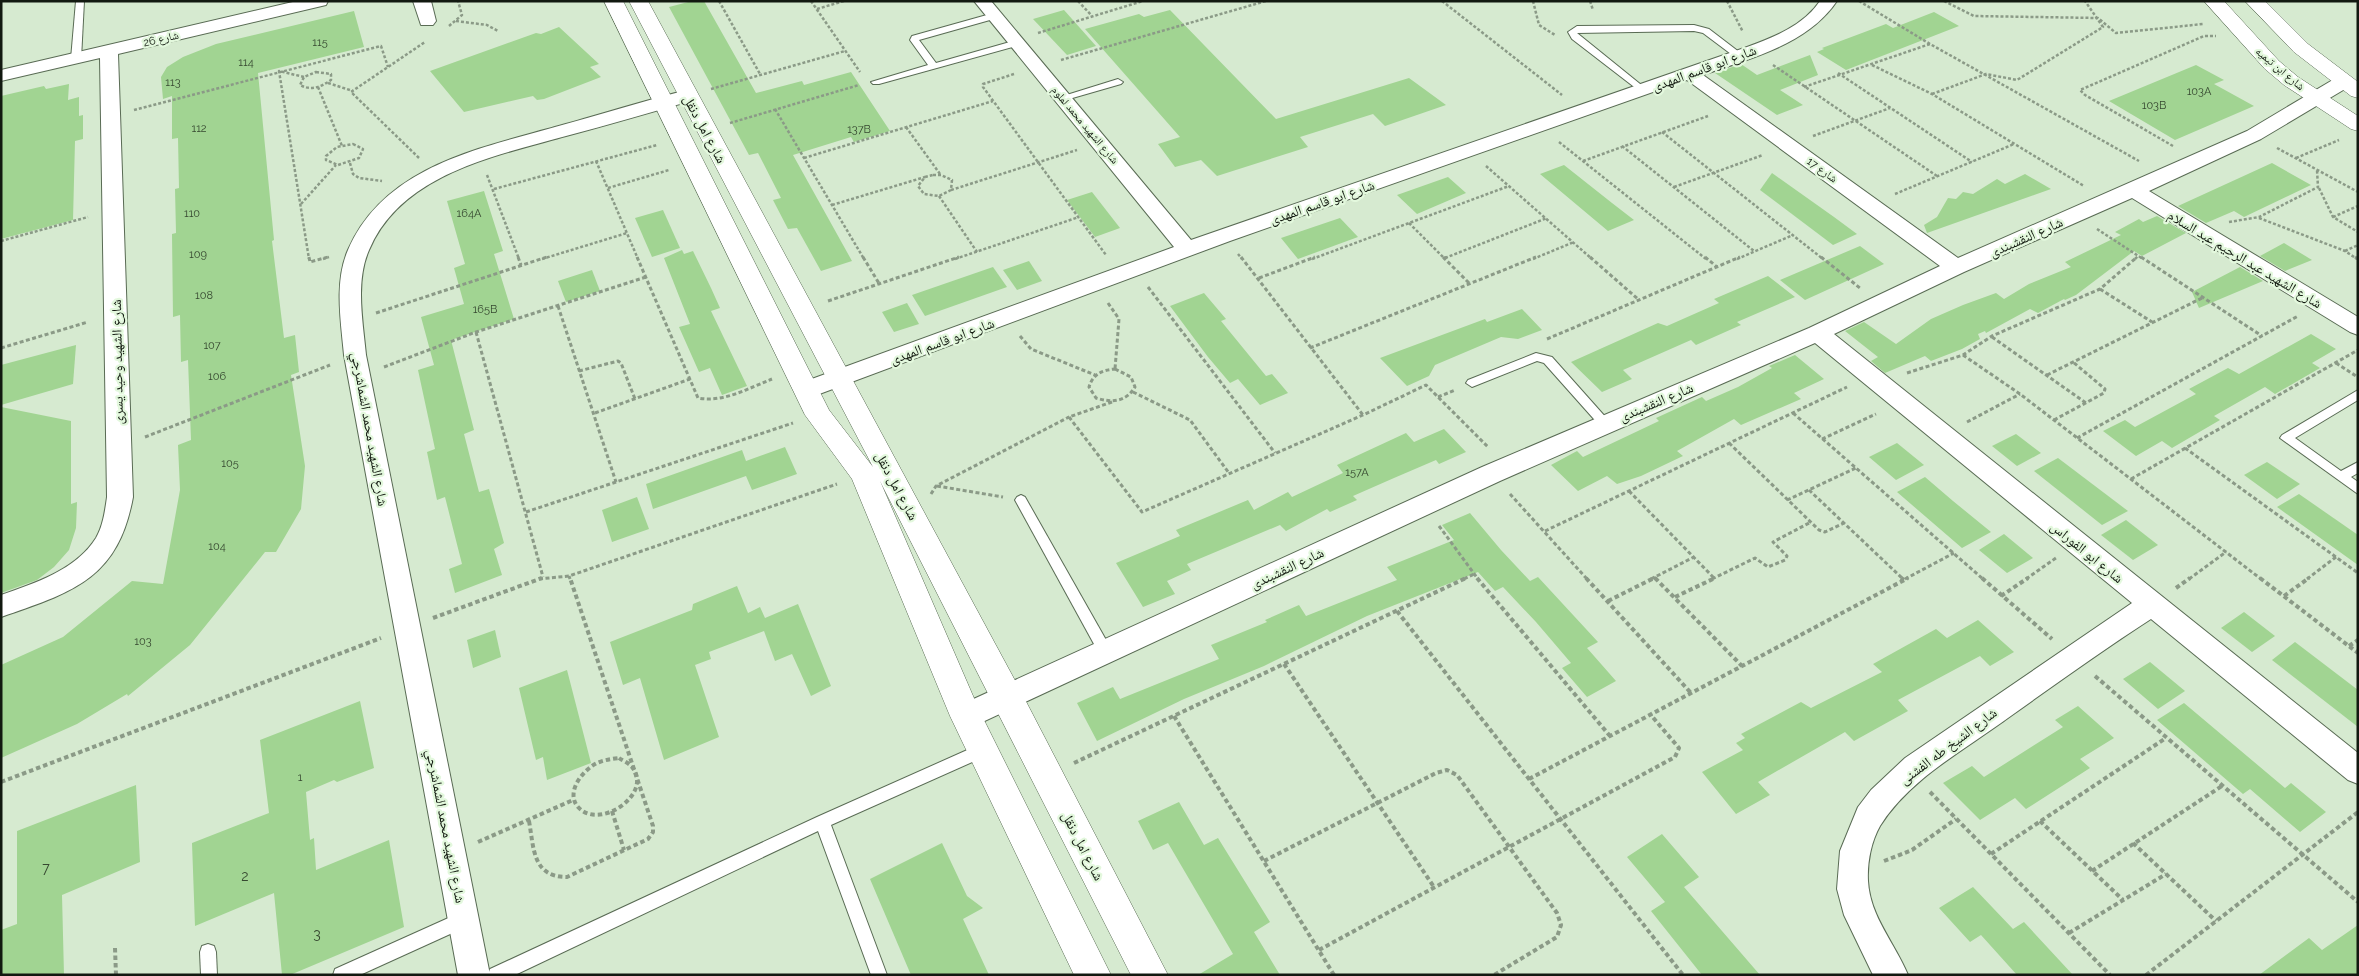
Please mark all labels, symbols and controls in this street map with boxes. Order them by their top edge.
street label: شارع 26 [142,29,180,49]
house number: 115 [312,36,328,49]
street label: شارع ابو قاسم المهدى [1650,42,1759,96]
street label: شارع ابن تيميه [2253,45,2307,93]
house number: 114 [238,56,254,69]
house number: 113 [165,76,181,89]
street label: شارع الشهيد محمد لملوم [1049,84,1121,166]
house number: 103A [2187,85,2212,98]
street label: شارع امل دنقل [679,92,730,167]
house number: 103B [2142,99,2166,112]
house number: 112 [191,122,207,135]
house number: 137B [847,123,871,136]
street label: شارع 17 [1804,155,1840,185]
street label: شارع ابو قاسم المهدى [1267,177,1377,229]
house number: 110 [184,207,200,220]
house number: 164A [457,207,482,220]
street label: شارع الشهيد عبد الرحيم عبد السلام [2164,207,2325,313]
street label: شارع النقشبندى [1987,214,2066,262]
house number: 109 [189,248,207,261]
house number: 108 [195,289,213,302]
street label: شارع الشهيد وحيد يسرى [108,299,128,425]
house number: 165B [473,303,497,316]
street label: شارع ابو قاسم المهدى [888,315,997,369]
house number: 107 [203,339,221,352]
street label: شارع الشهيد محمد الشماشرجي [345,351,391,508]
house number: 106 [208,370,226,383]
street label: شارع النقشبندى [1617,379,1696,427]
street label: شارع امل دنقل [871,449,922,524]
house number: 105 [221,457,239,470]
house number: 157A [1345,466,1369,479]
street label: شارع ابو الفوراس [2046,518,2126,588]
house number: 104 [208,540,226,553]
street label: شارع النقشبندى [1248,544,1327,594]
house number: 103 [134,635,152,648]
street label: شارع الشيخ طه الفشنى [1896,704,2001,789]
street label: شارع الشهيد محمد الشماشرجي [420,748,469,905]
house number: 1 [298,771,303,784]
street label: شارع امل دنقل [1057,809,1107,884]
house number: 7 [42,860,50,876]
house number: 2 [241,868,249,884]
house number: 3 [313,926,321,942]

